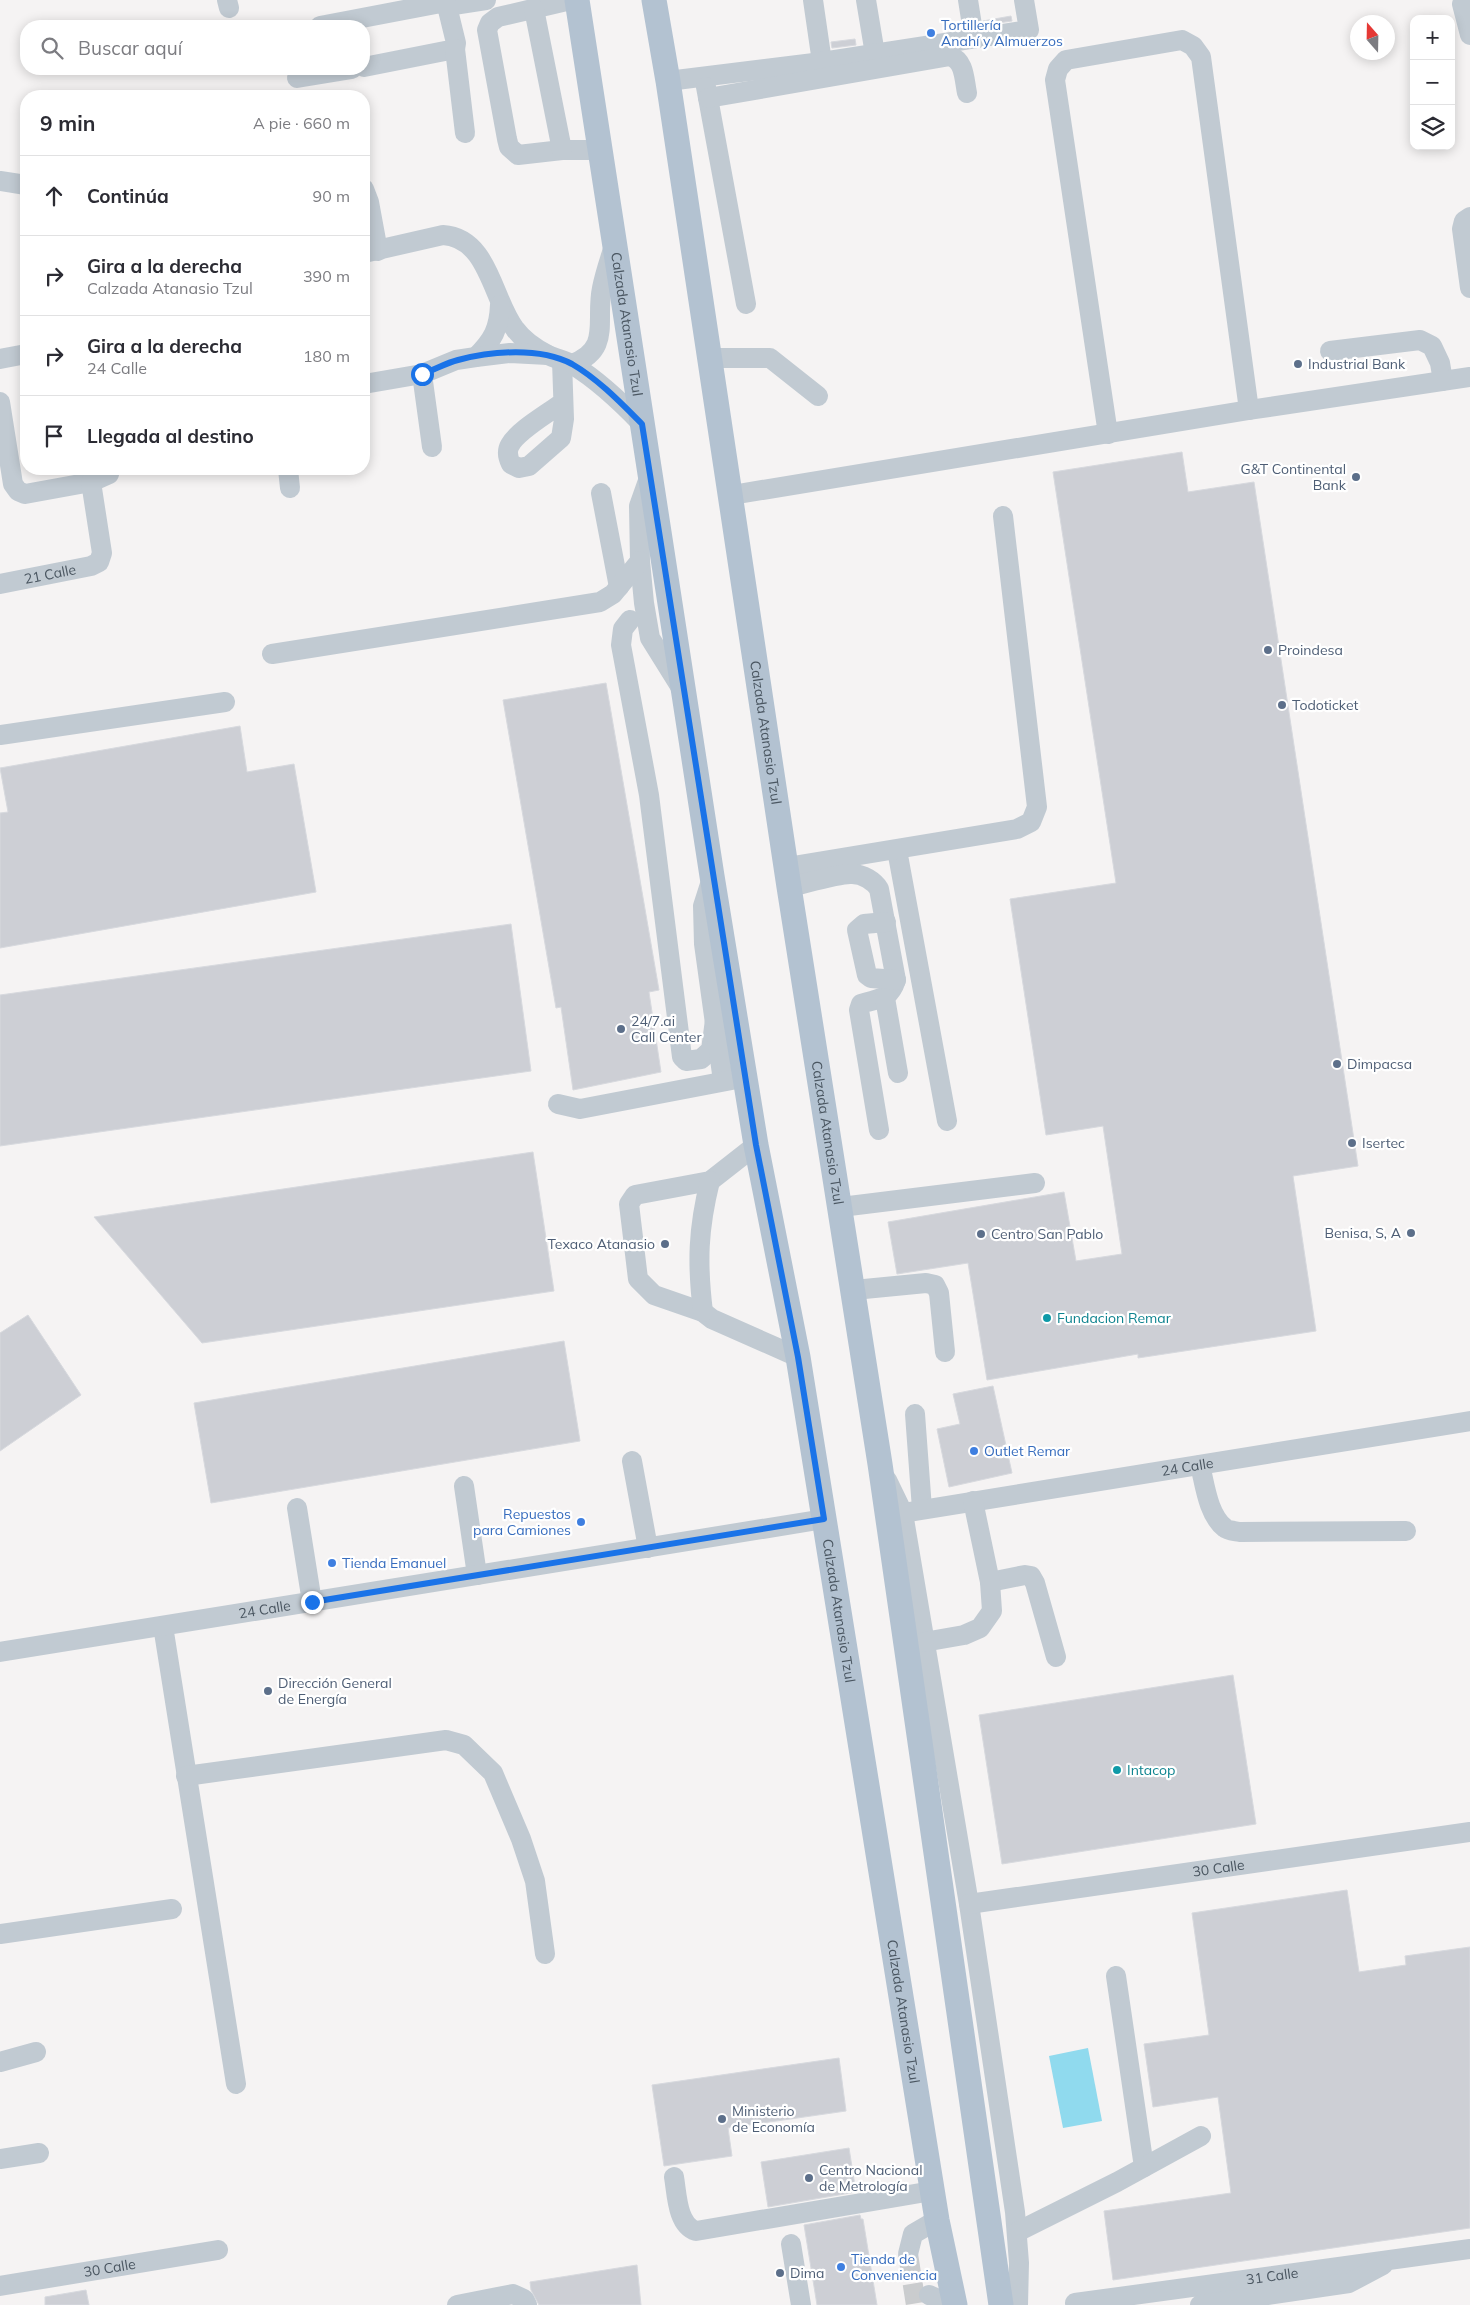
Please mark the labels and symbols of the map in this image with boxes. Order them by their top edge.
north arrow [1350,15,1395,60]
place label: Tortillería Anahí y Almuerzos [941,16,1063,50]
marker: Tortillería Anahí y Almuerzos [925,27,937,39]
street label: Calzada Atanasio Tzul [607,251,647,397]
place label: Industrial Bank [1308,355,1406,373]
marker: Industrial Bank [1292,358,1304,370]
route start [411,363,434,386]
place label: G&T Continental Bank [1240,460,1347,494]
marker: G&T Continental Bank [1350,471,1362,483]
street label: 21 Calle [23,560,78,588]
place label: Proindesa [1278,641,1343,659]
marker: Proindesa [1262,644,1274,656]
street label: Calzada Atanasio Tzul [746,659,785,806]
place label: Todoticket [1292,696,1359,714]
marker: Todoticket [1276,699,1288,711]
place label: 24/7.ai Call Center [631,1012,702,1046]
marker: 24/7.ai Call Center [615,1023,627,1035]
place label: Dimpacsa [1347,1055,1412,1073]
marker: Dimpacsa [1331,1058,1343,1070]
street label: Calzada Atanasio Tzul [808,1060,848,1206]
place label: Isertec [1362,1134,1405,1152]
marker: Isertec [1346,1137,1358,1149]
place label: Benisa, S, A [1324,1224,1402,1242]
place label: Centro San Pablo [991,1225,1103,1243]
marker: Benisa, S, A [1405,1227,1417,1239]
marker: Centro San Pablo [975,1228,987,1240]
place label: Texaco Atanasio [547,1235,655,1253]
marker: Texaco Atanasio [659,1238,671,1250]
place label: Fundacion Remar [1057,1309,1172,1327]
marker: Fundacion Remar [1041,1312,1053,1324]
place label: Outlet Remar [984,1442,1071,1460]
marker: Outlet Remar [968,1445,980,1457]
street label: 24 Calle [1160,1454,1215,1480]
place label: Repuestos para Camiones [473,1505,571,1539]
marker: Repuestos para Camiones [575,1516,587,1528]
street label: Calzada Atanasio Tzul [818,1538,859,1684]
place label: Tienda Emanuel [342,1554,446,1572]
marker: Tienda Emanuel [326,1557,338,1569]
route end [301,1591,324,1614]
street label: 24 Calle [237,1596,292,1622]
place label: Dirección General de Energía [278,1674,392,1708]
marker: Dirección General de Energía [262,1685,274,1697]
place label: Intacop [1127,1761,1175,1779]
marker: Intacop [1111,1764,1123,1776]
street label: 30 Calle [1191,1856,1246,1881]
street label: Calzada Atanasio Tzul [883,1938,924,2085]
place label: Ministerio de Economía [732,2102,815,2136]
marker: Ministerio de Economía [716,2113,728,2125]
place label: Centro Nacional de Metrología [819,2161,923,2195]
marker: Centro Nacional de Metrología [803,2172,815,2184]
place label: Tienda de Conveniencia [851,2250,937,2284]
street label: 30 Calle [82,2255,137,2281]
marker: Tienda de Conveniencia [835,2261,847,2273]
place label: Dima [790,2264,824,2282]
street label: 31 Calle [1245,2264,1299,2289]
marker: Dima [774,2267,786,2279]

